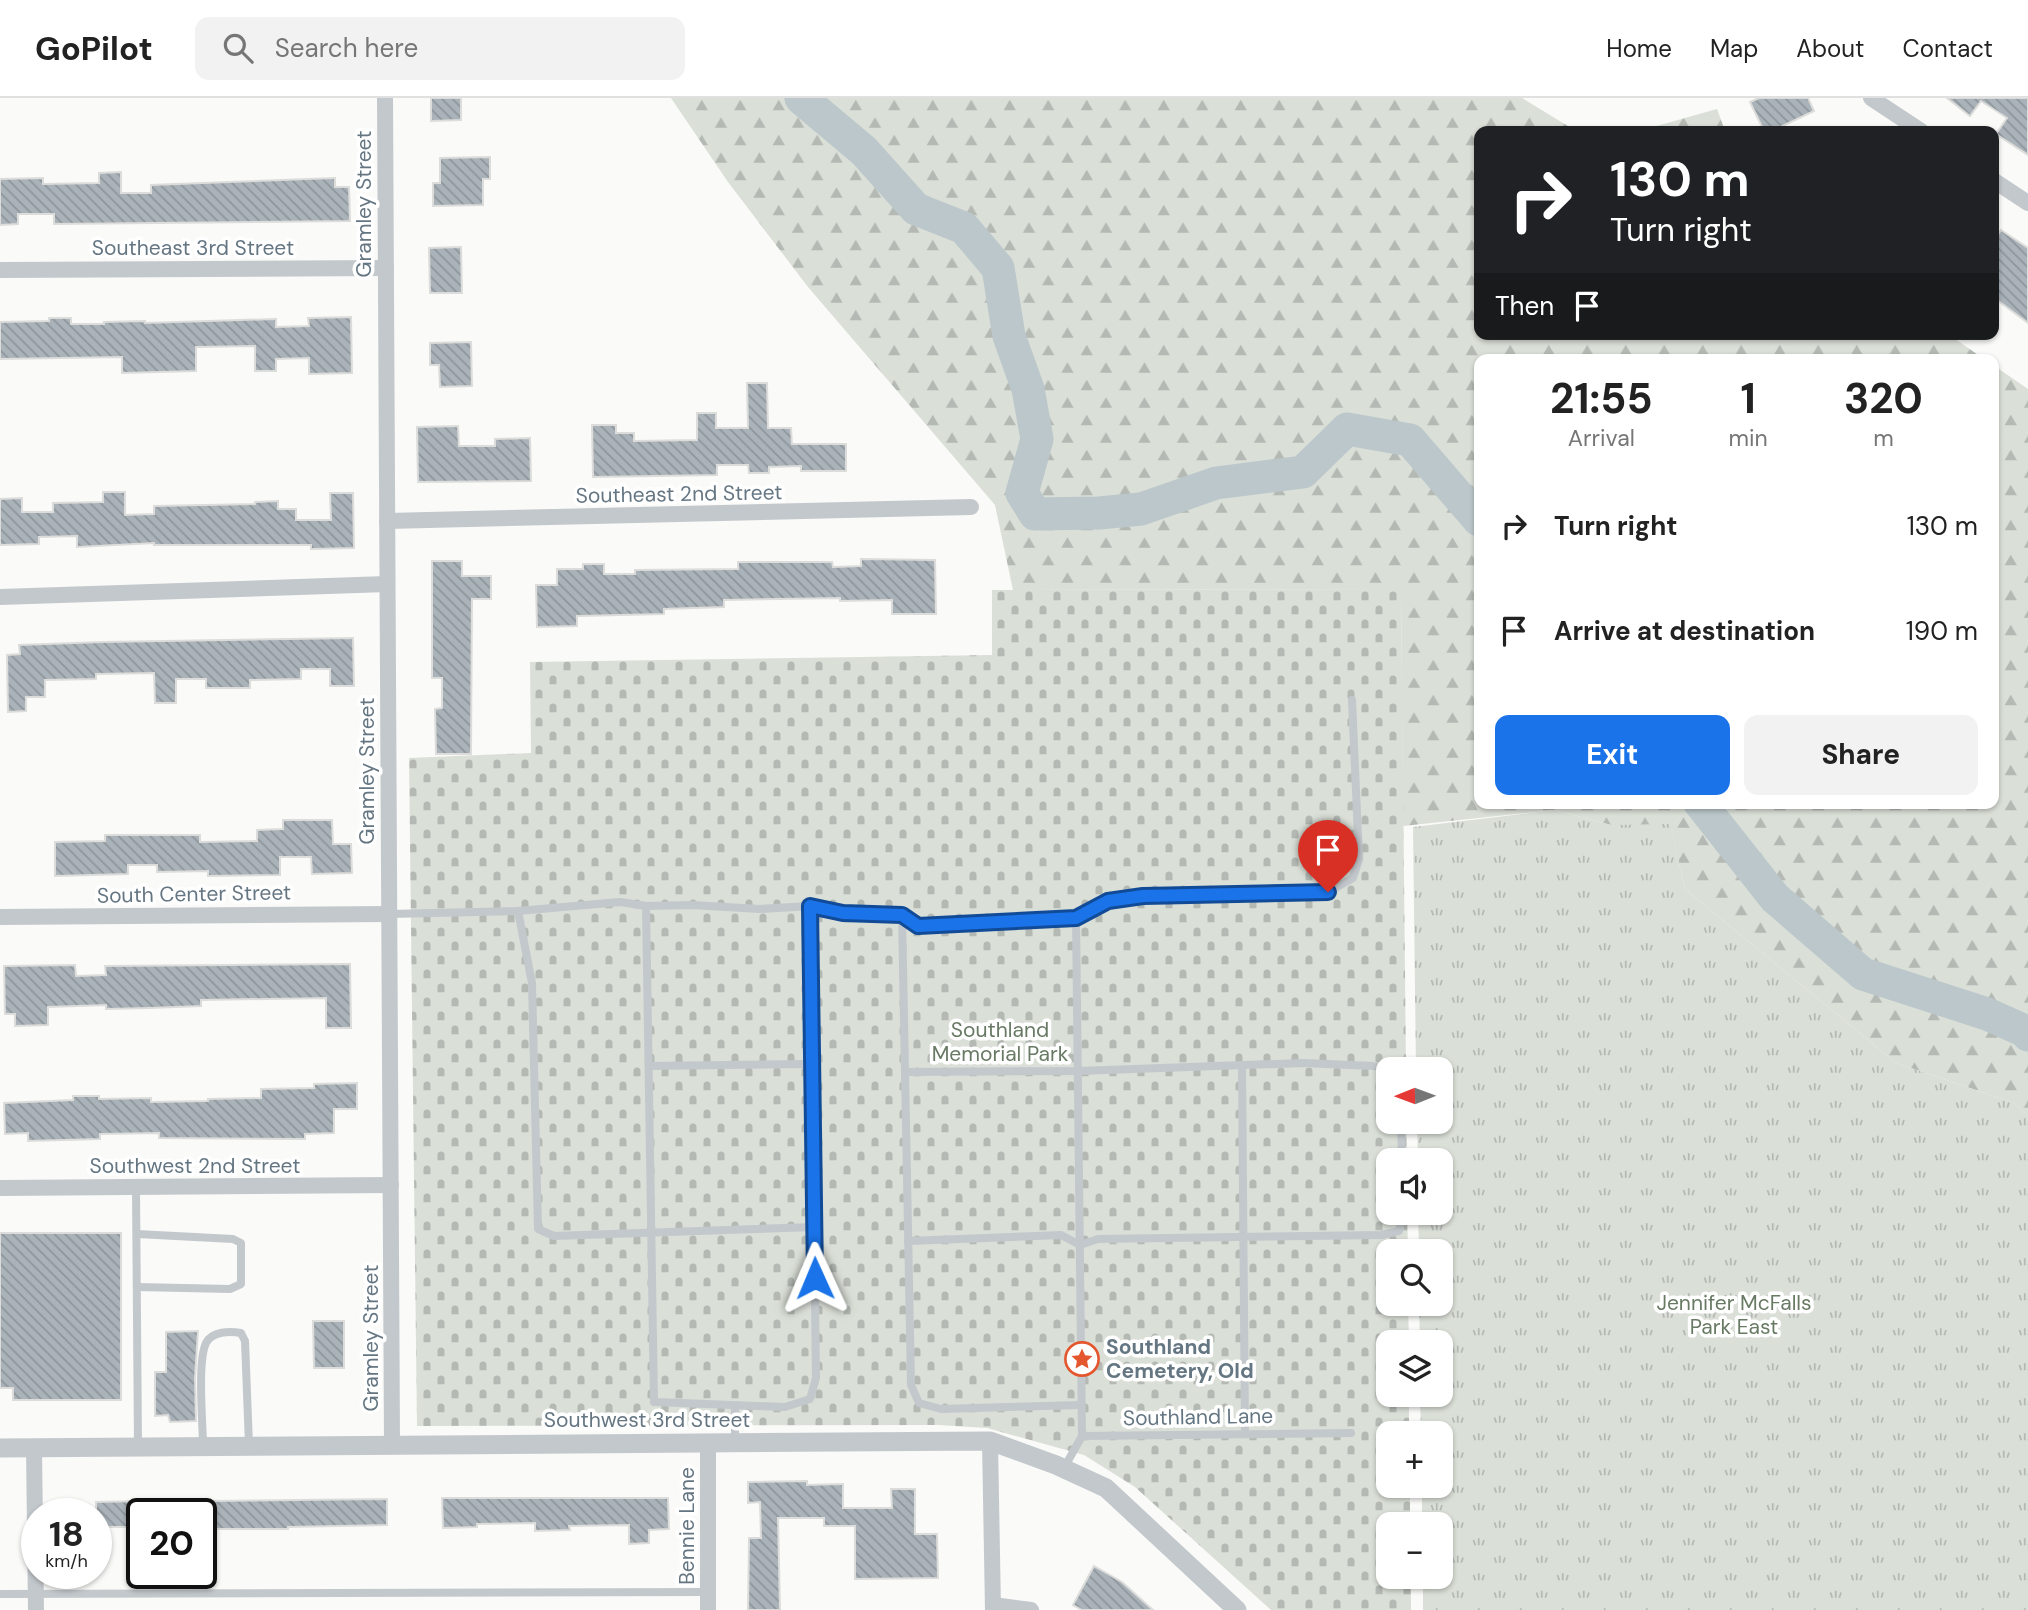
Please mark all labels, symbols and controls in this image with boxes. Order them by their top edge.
search box [195,17,685,80]
text: GoPilot [35,27,153,70]
icon: search [219,29,257,67]
text: Search here [275,31,418,65]
text: Home [1606,33,1672,64]
text: Map [1710,33,1758,64]
text: About [1796,33,1865,64]
text: Contact [1903,33,1993,64]
street label: Gramley Street [350,131,378,277]
text: 130 m [1610,147,1750,211]
icon: right [1495,154,1586,245]
text: Turn right [1610,209,1752,251]
street label: Southeast 3rd Street [92,234,294,262]
icon: arrive [1568,287,1606,325]
text: Then [1495,289,1554,323]
text: 21:55 [1550,371,1653,426]
text: 1 [1741,371,1756,426]
text: 320 [1844,371,1923,426]
text: Arrival [1568,423,1635,453]
text: min [1729,423,1768,453]
text: m [1873,423,1894,453]
street label: Southeast 2nd Street [575,478,783,510]
icon: right [1495,507,1533,545]
text: Turn right [1554,509,1678,543]
text: 130 m [1907,509,1978,543]
icon: arrive [1495,612,1533,650]
text: Arrive at destination [1554,614,1815,648]
text: 190 m [1906,614,1978,648]
street label: Gramley Street [353,698,381,844]
button: Exit [1495,715,1730,795]
button: Share [1744,715,1978,795]
pin [1298,820,1358,892]
icon: arrive [1309,831,1347,869]
street label: South Center Street [97,878,291,910]
park label: Southland Memorial Park [932,1016,1069,1068]
north arrow [1376,1057,1452,1134]
map controls [1376,1057,1453,1589]
button: sound [1376,1148,1453,1225]
street label: Southwest 2nd Street [90,1152,300,1180]
button: search [1376,1239,1453,1316]
position arrow [778,1241,852,1315]
street label: Gramley Street [357,1265,385,1411]
park label: Jennifer McFalls Park East [1656,1289,1812,1341]
button: layers [1376,1330,1453,1407]
place label: Southland Cemetery, Old [1106,1333,1254,1385]
place icon: Southland Cemetery, Old [1063,1340,1101,1378]
street label: Southland Lane [1123,1402,1273,1432]
street label: Southwest 3rd Street [544,1406,750,1434]
button: + [1376,1421,1453,1498]
street label: Bennie Lane [673,1467,701,1585]
speed limit sign: 20 [126,1498,217,1589]
text: 18 [49,1511,84,1557]
button: − [1376,1512,1453,1589]
text: km/h [45,1549,88,1573]

